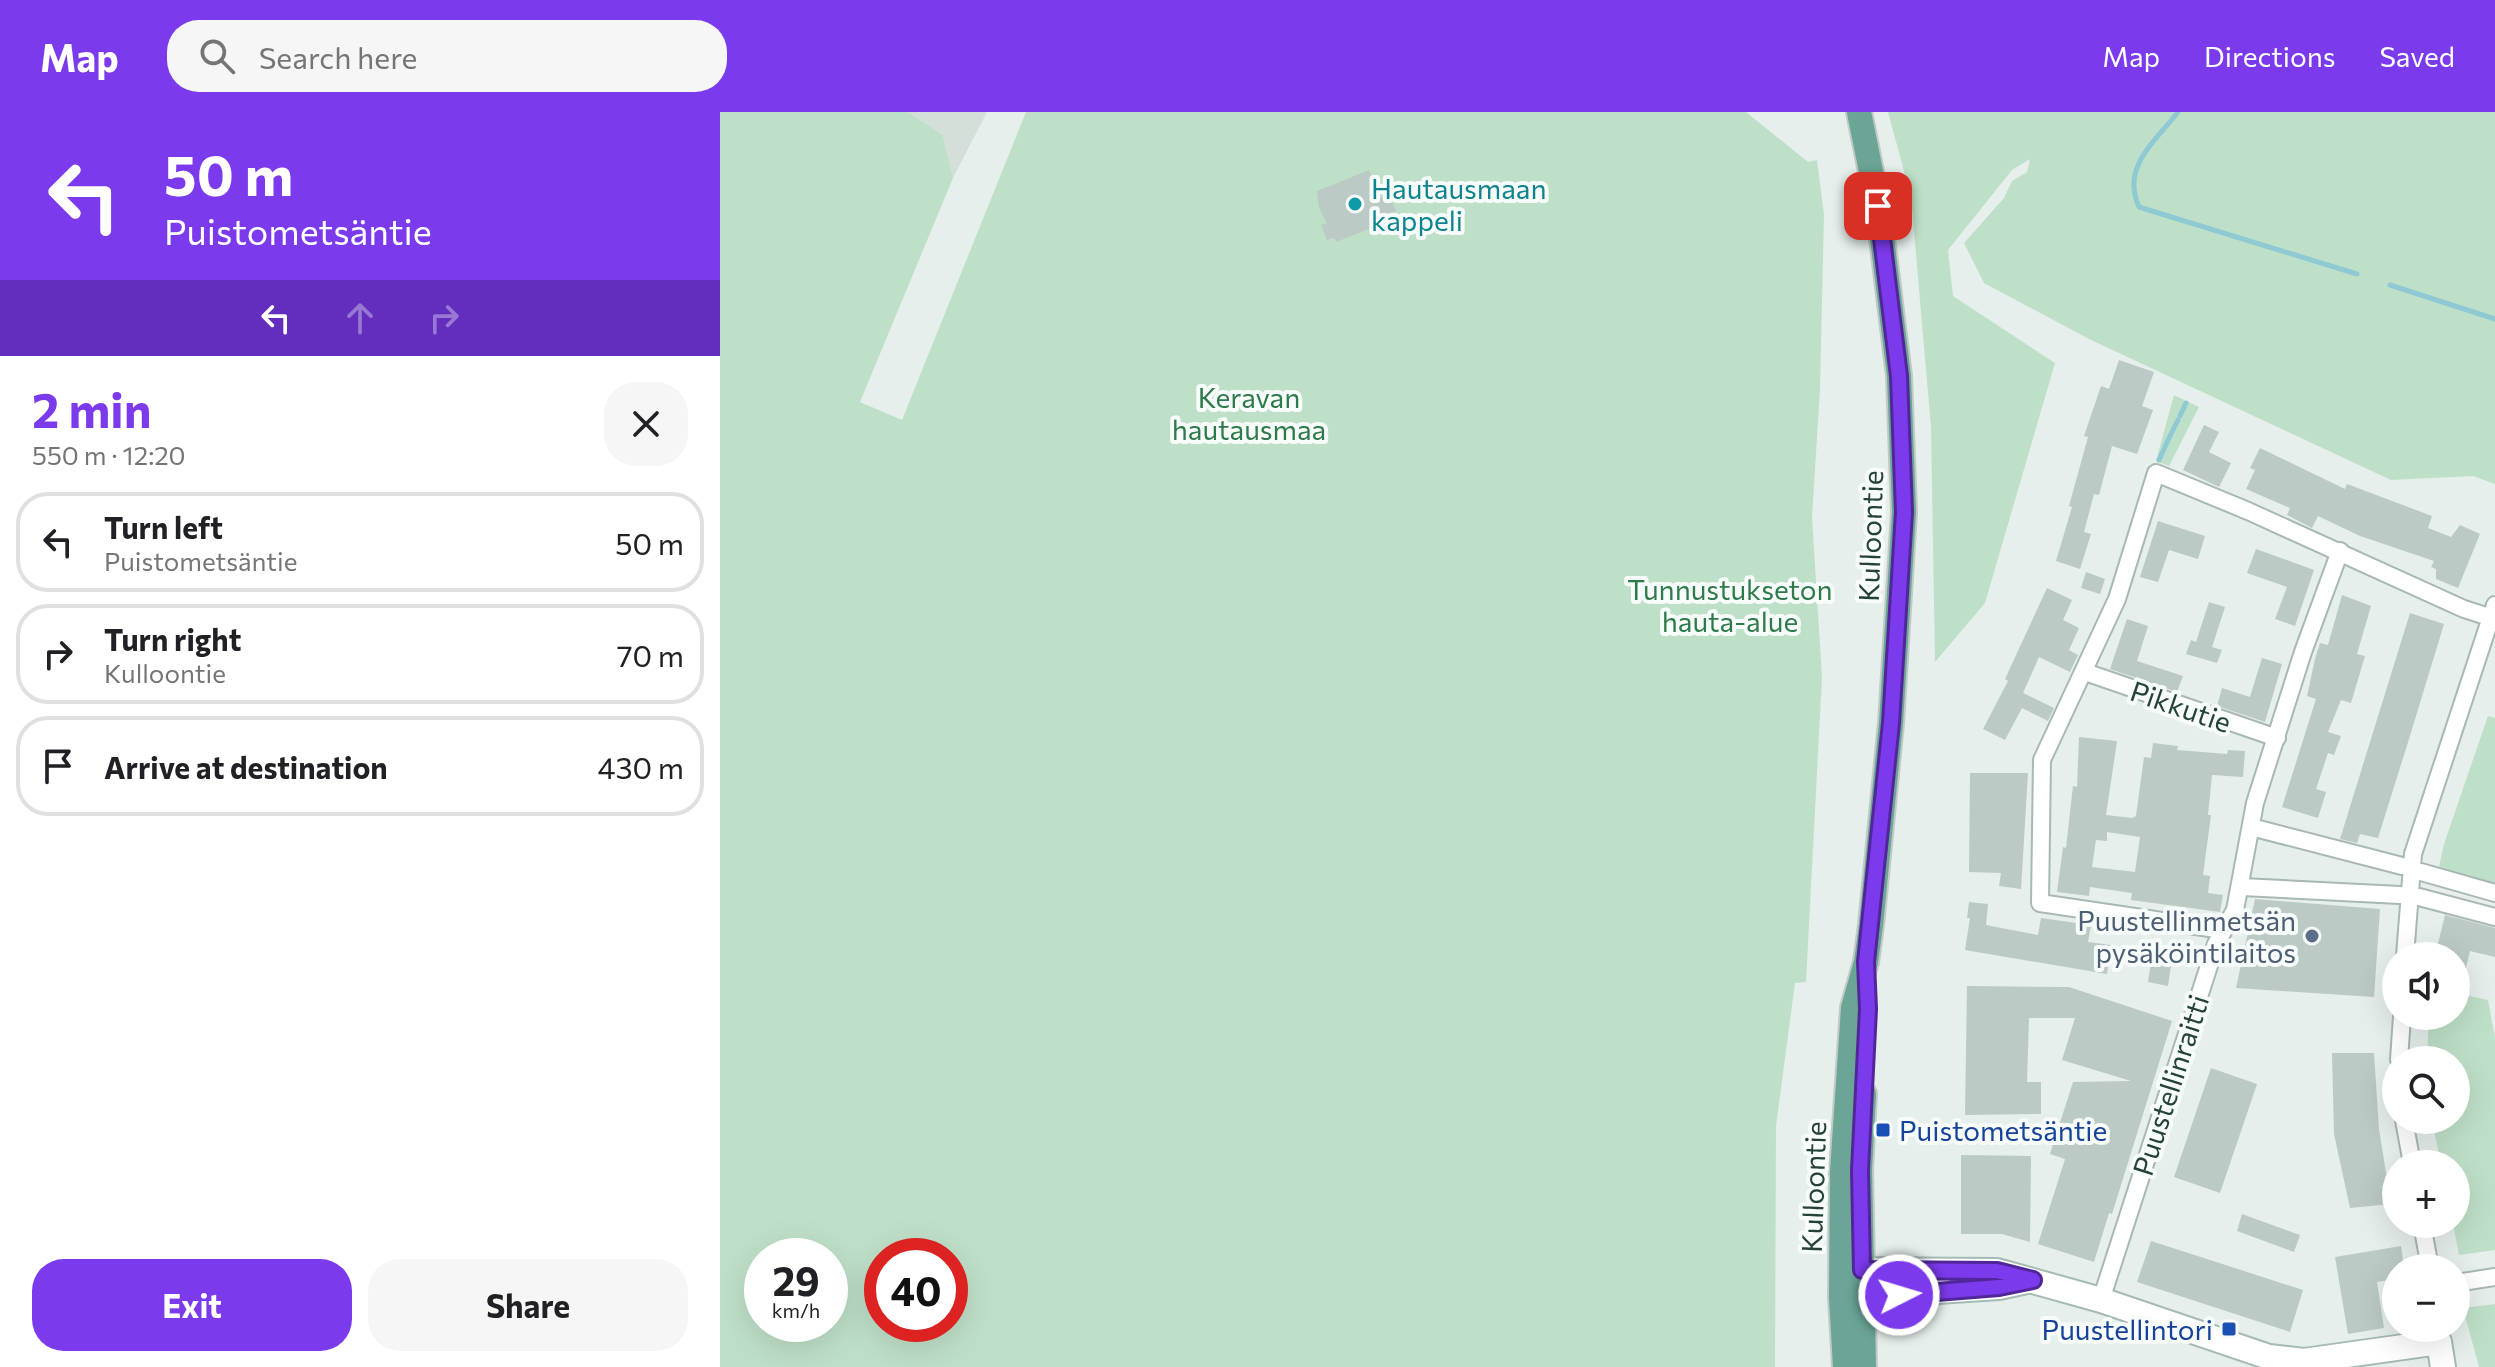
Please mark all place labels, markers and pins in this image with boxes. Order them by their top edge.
place label: Hautausmaan kappeli [1371,171,1547,237]
pin [1844,172,1912,240]
marker: Hautausmaan kappeli [1346,195,1364,213]
place label: Puustellinmetsän pysäköintilaitos [2077,903,2296,969]
marker: Puustellinmetsän pysäköintilaitos [2303,927,2321,945]
place label: Puistometsäntie [1899,1113,2107,1147]
marker: Puistometsäntie [1874,1121,1892,1139]
place label: Puustellintori [2042,1312,2213,1346]
marker: Puustellintori [2220,1320,2238,1338]

